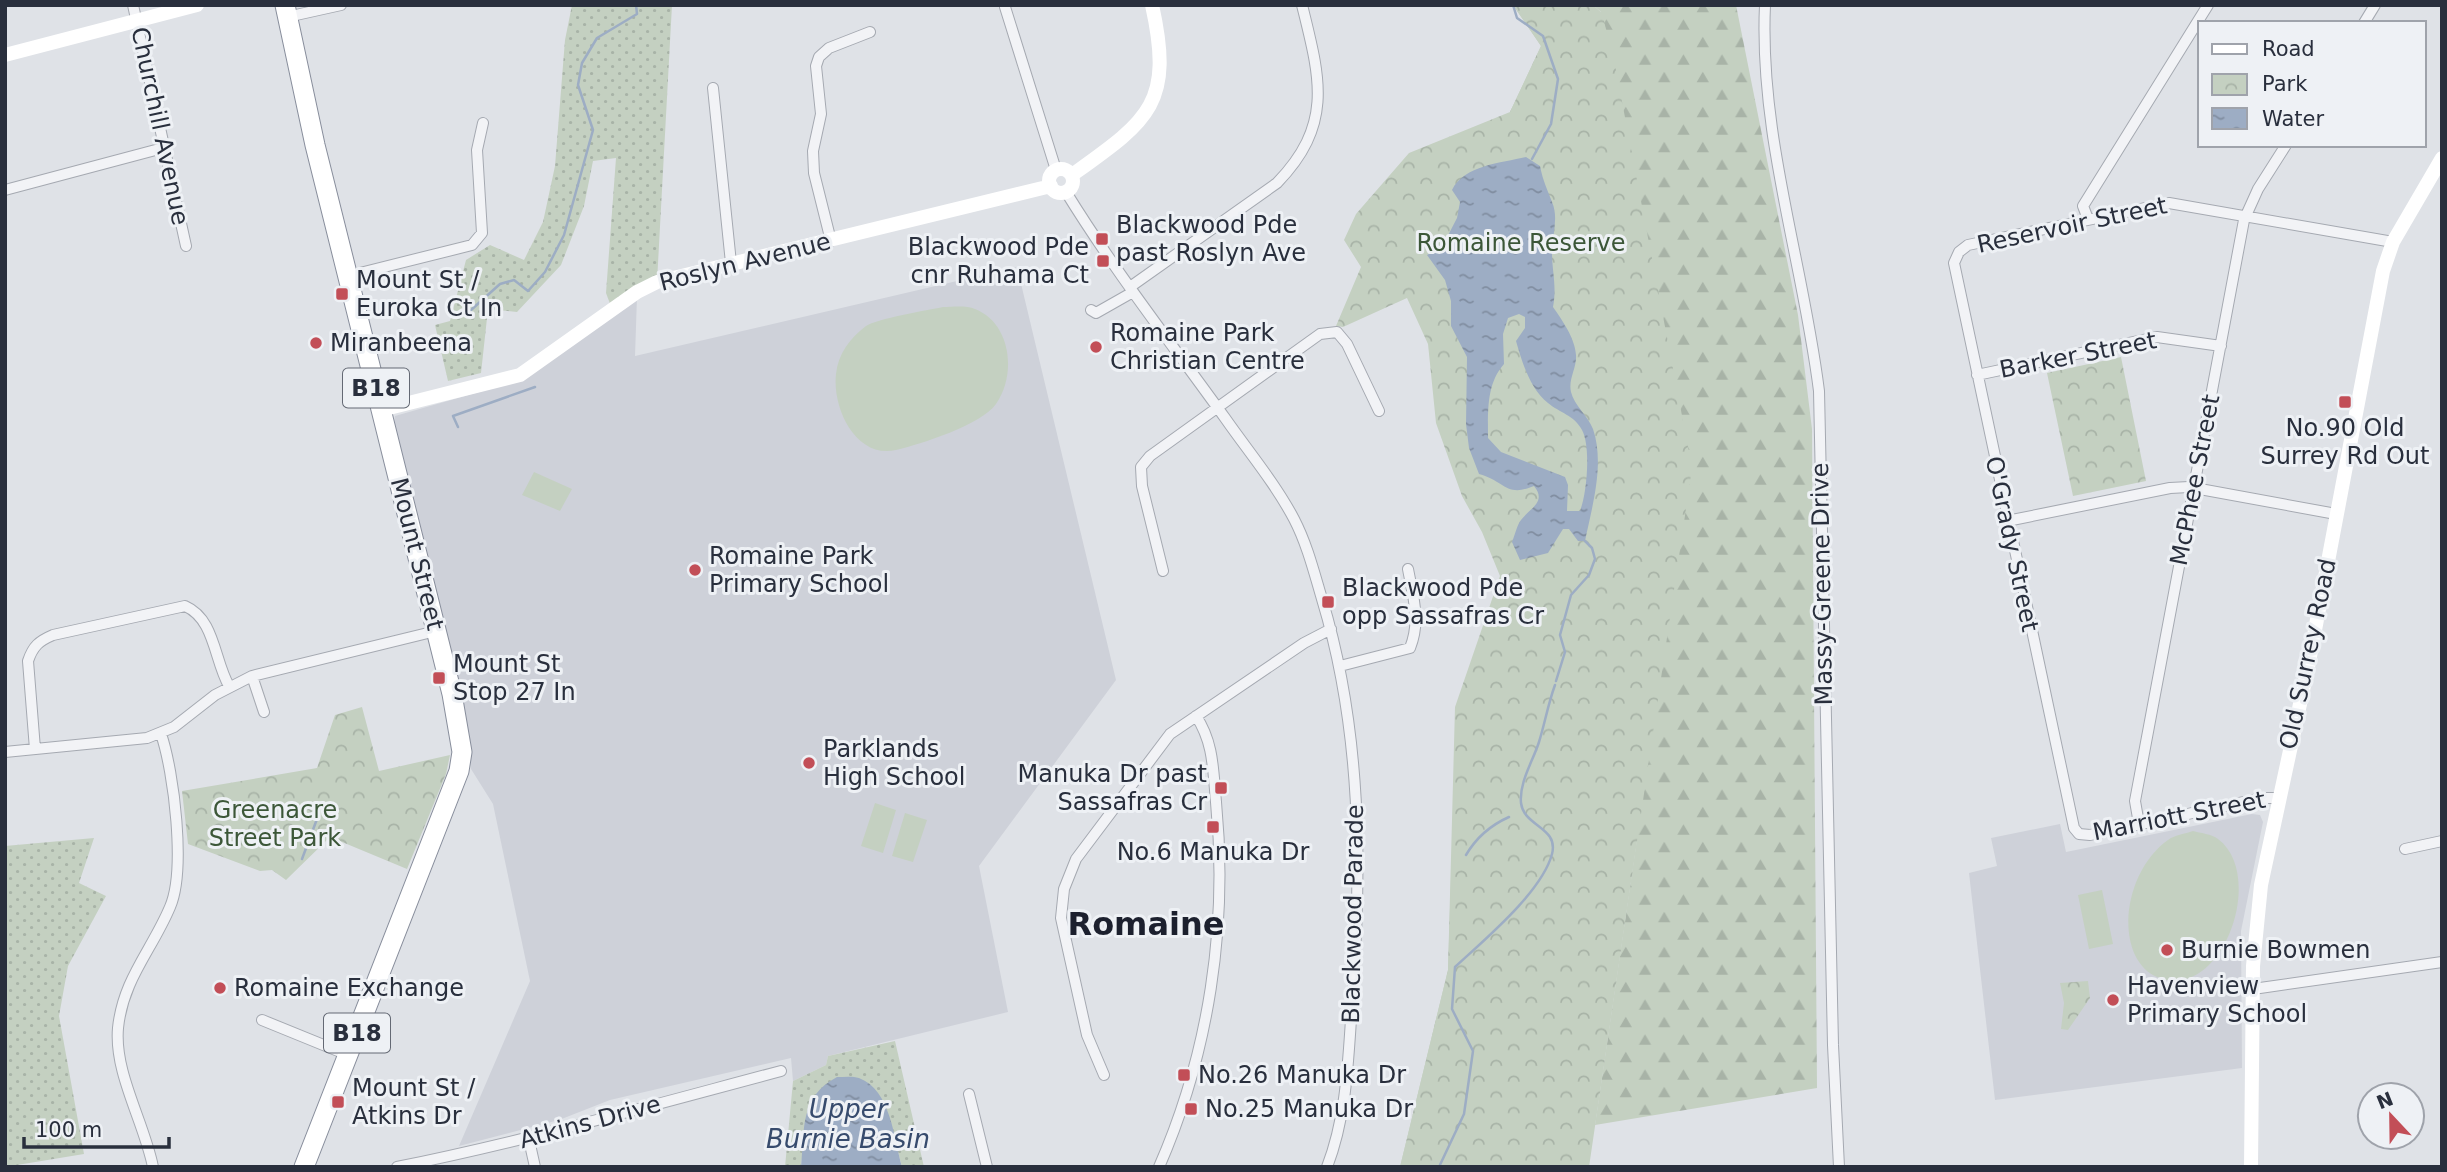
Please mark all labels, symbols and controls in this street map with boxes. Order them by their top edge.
legend [2198,21,2426,147]
street label: Churchill Avenue [125,24,195,228]
text: Road [2262,37,2315,61]
text: Park [2262,72,2308,96]
text: Water [2262,107,2324,131]
street label: Reservoir Street [1974,191,2170,259]
place label: Blackwood Pde past Roslyn Ave [1116,211,1306,267]
street label: Roslyn Avenue [656,227,834,297]
park label: Romaine Reserve [1416,229,1626,257]
marker: Blackwood Pde past Roslyn Ave [1094,231,1110,247]
place label: Blackwood Pde cnr Ruhama Ct [908,233,1089,289]
marker: Blackwood Pde cnr Ruhama Ct [1095,253,1111,269]
place label: Mount St / Euroka Ct In [356,266,502,322]
marker: Mount St / Euroka Ct In [334,286,350,302]
place label: Romaine Park Christian Centre [1110,319,1305,375]
street label: Barker Street [1997,326,2159,384]
place label: Miranbeena [330,329,472,357]
marker: Miranbeena [308,335,324,351]
marker: Romaine Park Christian Centre [1088,339,1104,355]
road number: B18 [343,368,409,408]
street label: McPhee Street [2165,392,2225,568]
marker: No.90 Old Surrey Rd Out [2337,394,2353,410]
place label: No.90 Old Surrey Rd Out [2261,414,2429,470]
street label: O'Grady Street [1980,454,2044,634]
street label: Massy-Greene Drive [1806,462,1838,706]
street label: Mount Street [385,475,449,633]
place label: Romaine Park Primary School [709,542,889,598]
street label: Old Surrey Road [2274,556,2342,752]
marker: Romaine Park Primary School [687,562,703,578]
place label: Blackwood Pde opp Sassafras Cr [1342,574,1544,630]
marker: Blackwood Pde opp Sassafras Cr [1320,594,1336,610]
place label: Mount St Stop 27 In [453,650,576,706]
marker: Mount St Stop 27 In [431,670,447,686]
place label: Parklands High School [823,735,965,791]
marker: Parklands High School [801,755,817,771]
place label: Manuka Dr past Sassafras Cr [1018,760,1207,816]
marker: Manuka Dr past Sassafras Cr [1213,780,1229,796]
street label: Marriott Street [2090,786,2268,846]
park label: Greenacre Street Park [209,796,341,852]
street label: Blackwood Parade [1337,804,1369,1024]
marker: No.6 Manuka Dr [1205,819,1221,835]
place label: No.6 Manuka Dr [1117,838,1309,866]
district label: Romaine [1067,905,1225,943]
place label: Burnie Bowmen [2181,936,2371,964]
marker: Burnie Bowmen [2159,942,2175,958]
place label: Havenview Primary School [2127,972,2307,1028]
place label: Romaine Exchange [234,974,464,1002]
marker: Romaine Exchange [212,980,228,996]
marker: Havenview Primary School [2105,992,2121,1008]
road number: B18 [324,1014,390,1052]
place label: No.26 Manuka Dr [1198,1061,1406,1089]
marker: No.26 Manuka Dr [1176,1067,1192,1083]
place label: Mount St / Atkins Dr [352,1074,476,1130]
north arrow [2356,1081,2426,1151]
text: N [2373,1087,2396,1113]
street label: Atkins Drive [516,1090,664,1154]
marker: Mount St / Atkins Dr [330,1094,346,1110]
water label: Upper Burnie Basin [766,1094,930,1154]
place label: No.25 Manuka Dr [1205,1095,1413,1123]
marker: No.25 Manuka Dr [1183,1101,1199,1117]
scale bar [24,1106,170,1150]
text: 100 m [35,1118,102,1142]

